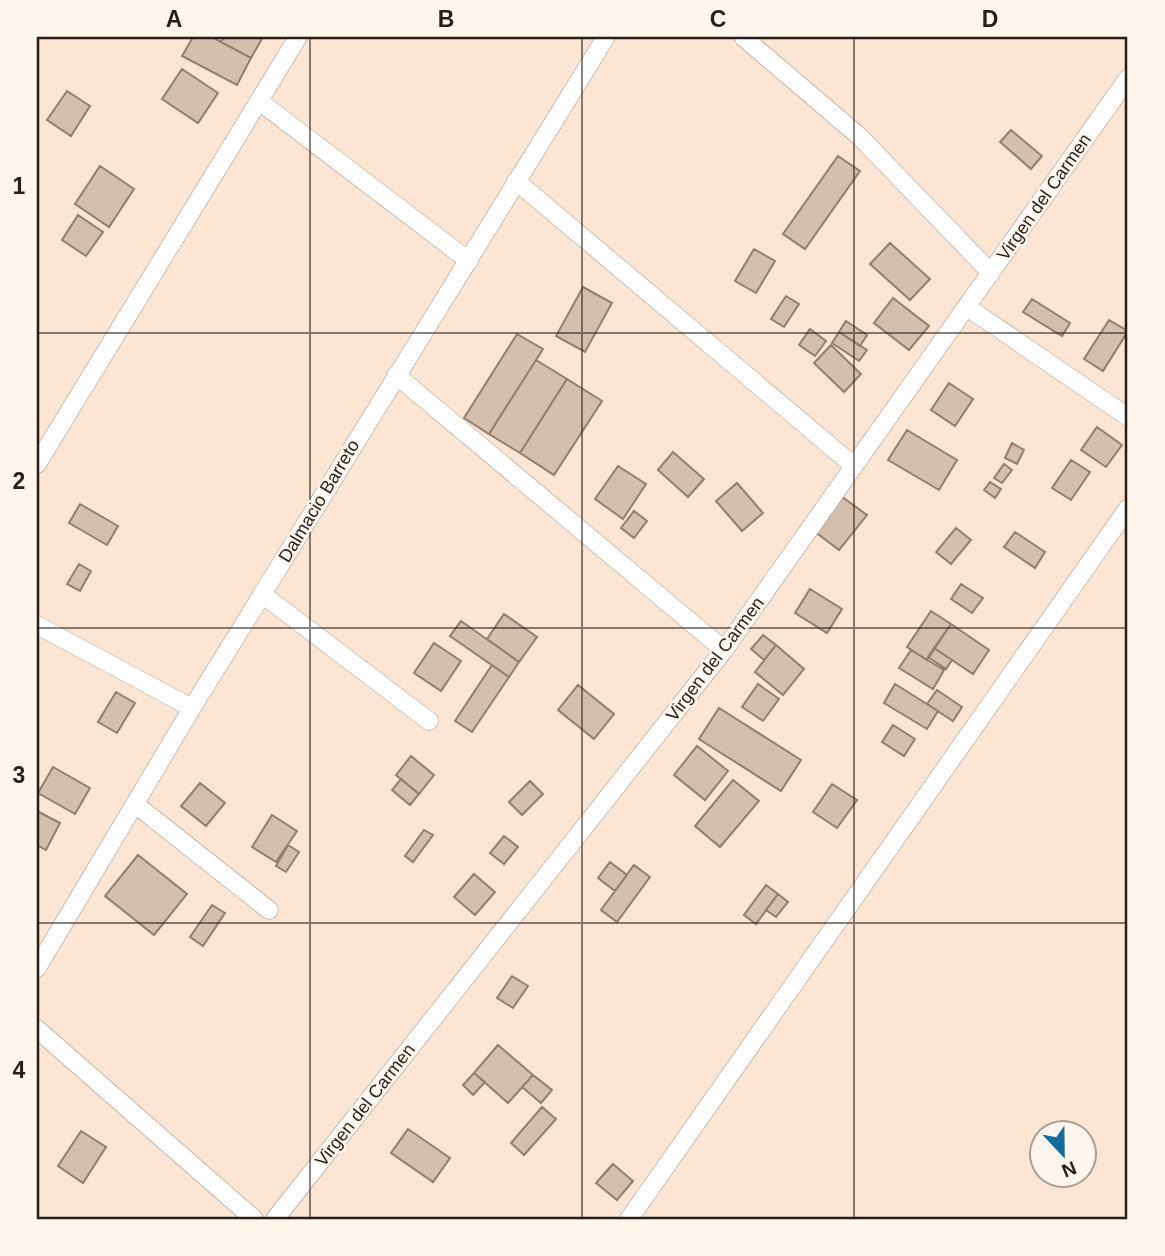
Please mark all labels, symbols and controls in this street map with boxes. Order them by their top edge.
text: A [166,6,182,32]
text: B [438,6,454,32]
text: C [710,6,726,32]
text: D [982,6,998,32]
street label: Virgen del Carmen [993,130,1095,264]
text: 1 [13,173,26,199]
street label: Dalmacio Barreto [275,436,363,566]
text: 2 [13,468,25,494]
street label: Virgen del Carmen [662,593,768,725]
text: 3 [13,762,25,788]
street label: Virgen del Carmen [311,1040,419,1170]
text: 4 [13,1057,26,1083]
north arrow [1028,1120,1098,1190]
text: N [1059,1157,1079,1182]

